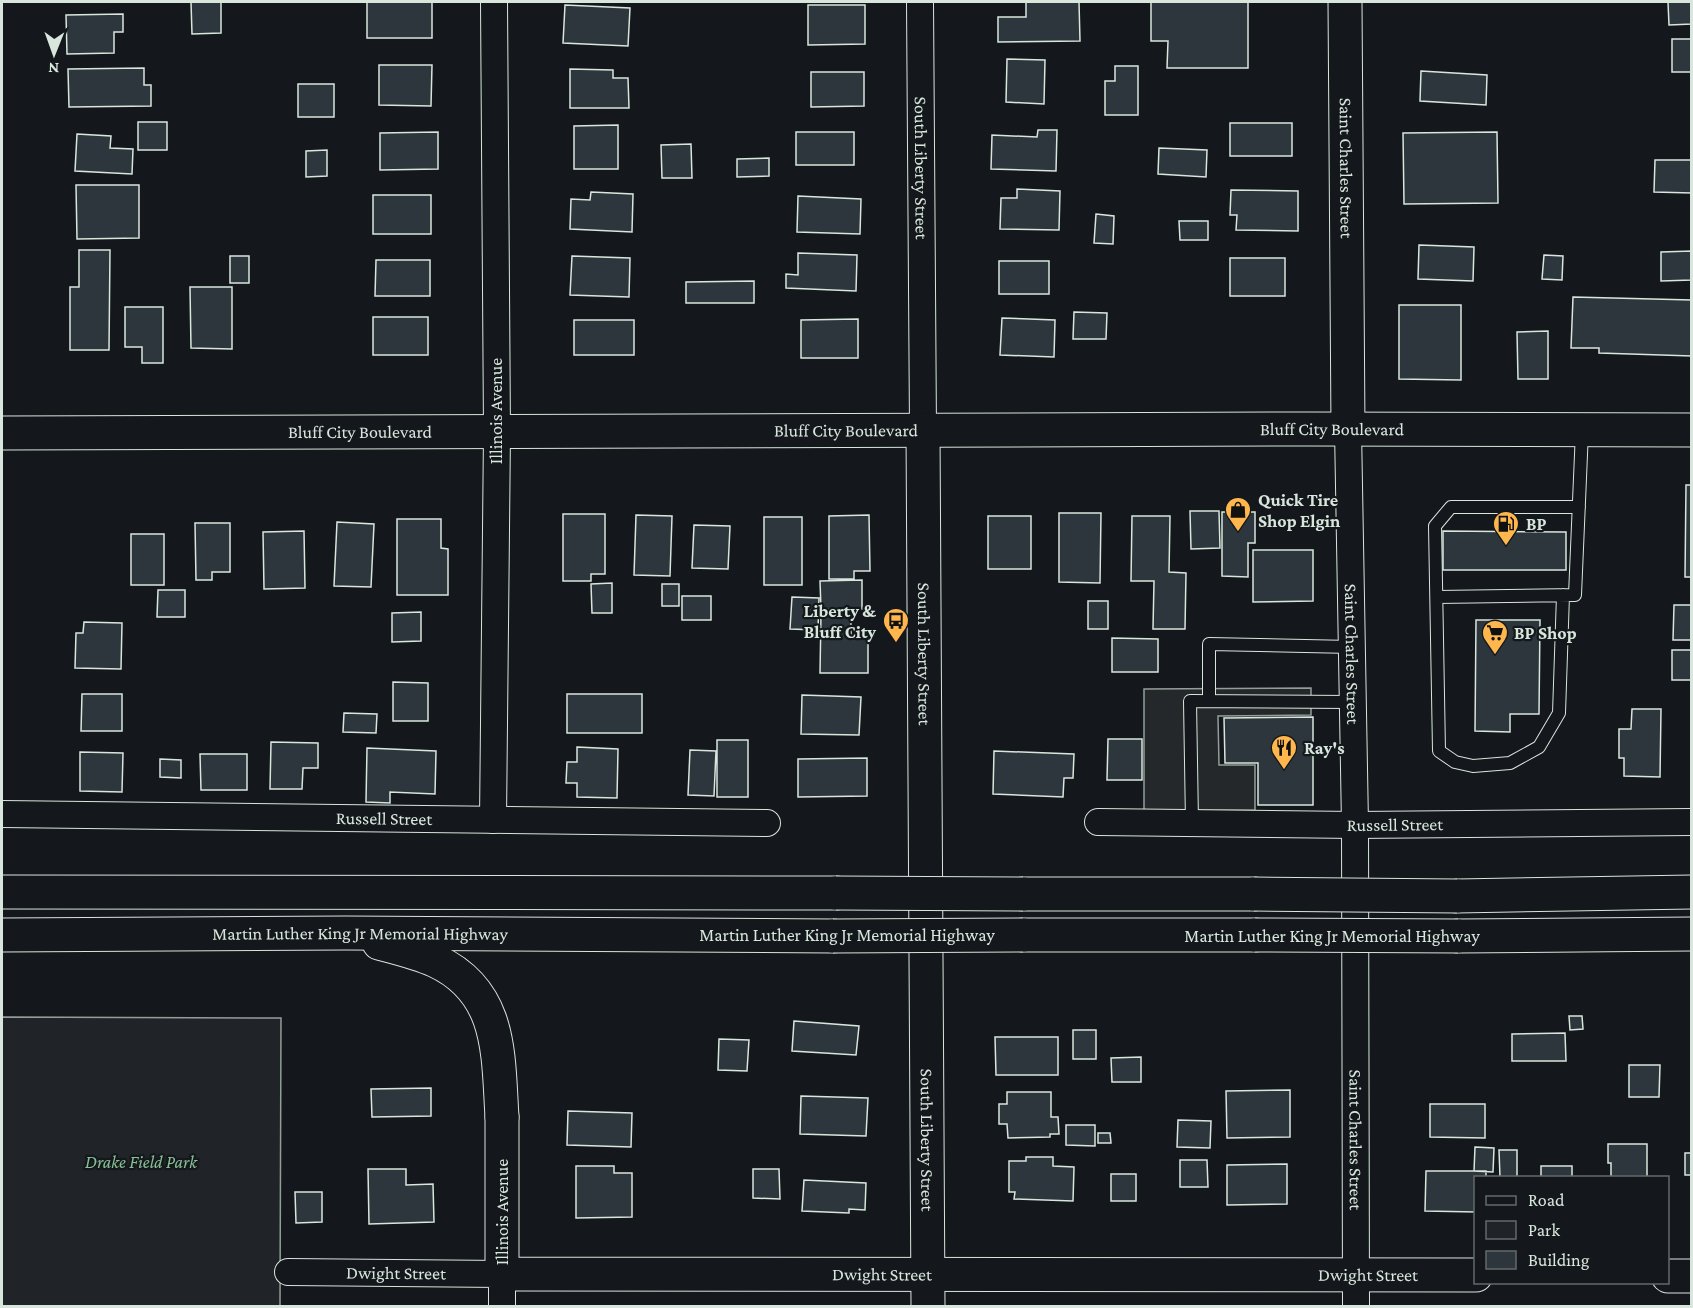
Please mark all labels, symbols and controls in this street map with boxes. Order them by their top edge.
north arrow [24,24,84,84]
text: N [48,60,59,77]
street label: South Liberty Street [911,96,932,241]
street label: Saint Charles Street [1336,98,1357,239]
street label: Illinois Avenue [486,358,506,464]
street label: Bluff City Boulevard [1260,419,1405,439]
street label: Bluff City Boulevard [774,420,919,441]
street label: Bluff City Boulevard [288,422,433,442]
place label: Quick Tire Shop Elgin [1258,490,1341,531]
shop icon: Quick Tire Shop Elgin [1223,495,1253,533]
fuel station icon: BP [1491,509,1521,547]
place label: BP [1526,514,1547,534]
street label: South Liberty Street [914,582,935,727]
street label: Saint Charles Street [1341,583,1363,726]
place label: Liberty & Bluff City [804,601,876,642]
bus stop icon: Liberty & Bluff City [881,606,911,644]
supermarket icon: BP Shop [1480,618,1510,656]
place label: BP Shop [1514,623,1577,643]
restaurant icon: Ray's [1269,733,1299,771]
place label: Ray's [1304,738,1345,758]
street label: Russell Street [336,808,433,829]
street label: Russell Street [1347,814,1444,835]
street label: Martin Luther King Jr Memorial Highway [212,923,509,944]
street label: Martin Luther King Jr Memorial Highway [699,925,995,945]
street label: Martin Luther King Jr Memorial Highway [1184,926,1480,946]
street label: South Liberty Street [917,1068,937,1213]
street label: Saint Charles Street [1346,1070,1366,1211]
park label: Drake Field Park [85,1152,198,1172]
street label: Illinois Avenue [492,1159,512,1265]
legend [1474,1176,1669,1284]
text: Road [1528,1190,1565,1210]
text: Park [1528,1220,1560,1240]
text: Building [1528,1250,1590,1270]
street label: Dwight Street [346,1263,447,1283]
street label: Dwight Street [832,1264,933,1284]
street label: Dwight Street [1318,1265,1419,1285]

